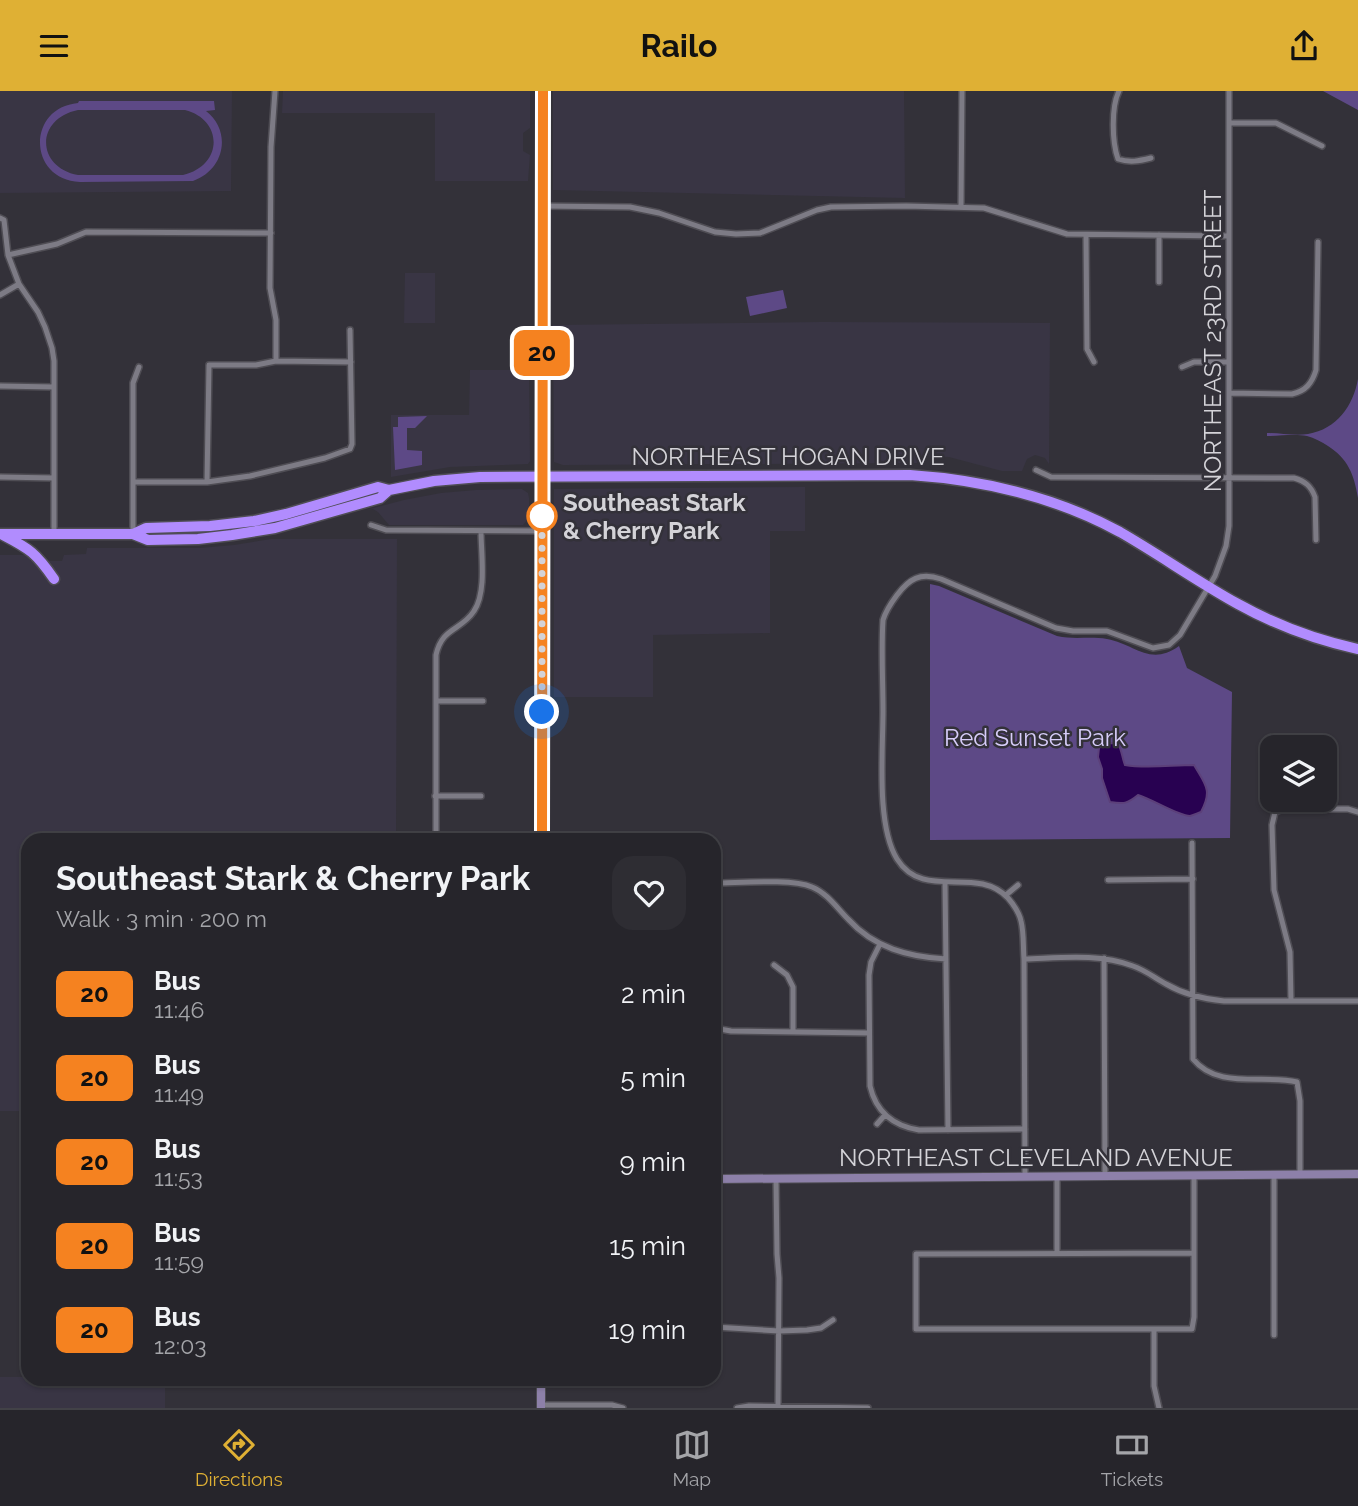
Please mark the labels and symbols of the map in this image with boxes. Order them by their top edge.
street label: NORTHEAST 23RD STREET [1198,189,1227,492]
line badge: 20 [510,330,574,376]
street label: NORTHEAST HOGAN DRIVE [631,442,945,471]
place label: Southeast Stark & Cherry Park [563,488,746,545]
marker: Southeast Stark & Cherry Park [527,501,557,531]
your location [524,694,559,729]
park label: Red Sunset Park [944,723,1126,752]
street label: NORTHEAST CLEVELAND AVENUE [839,1143,1233,1172]

